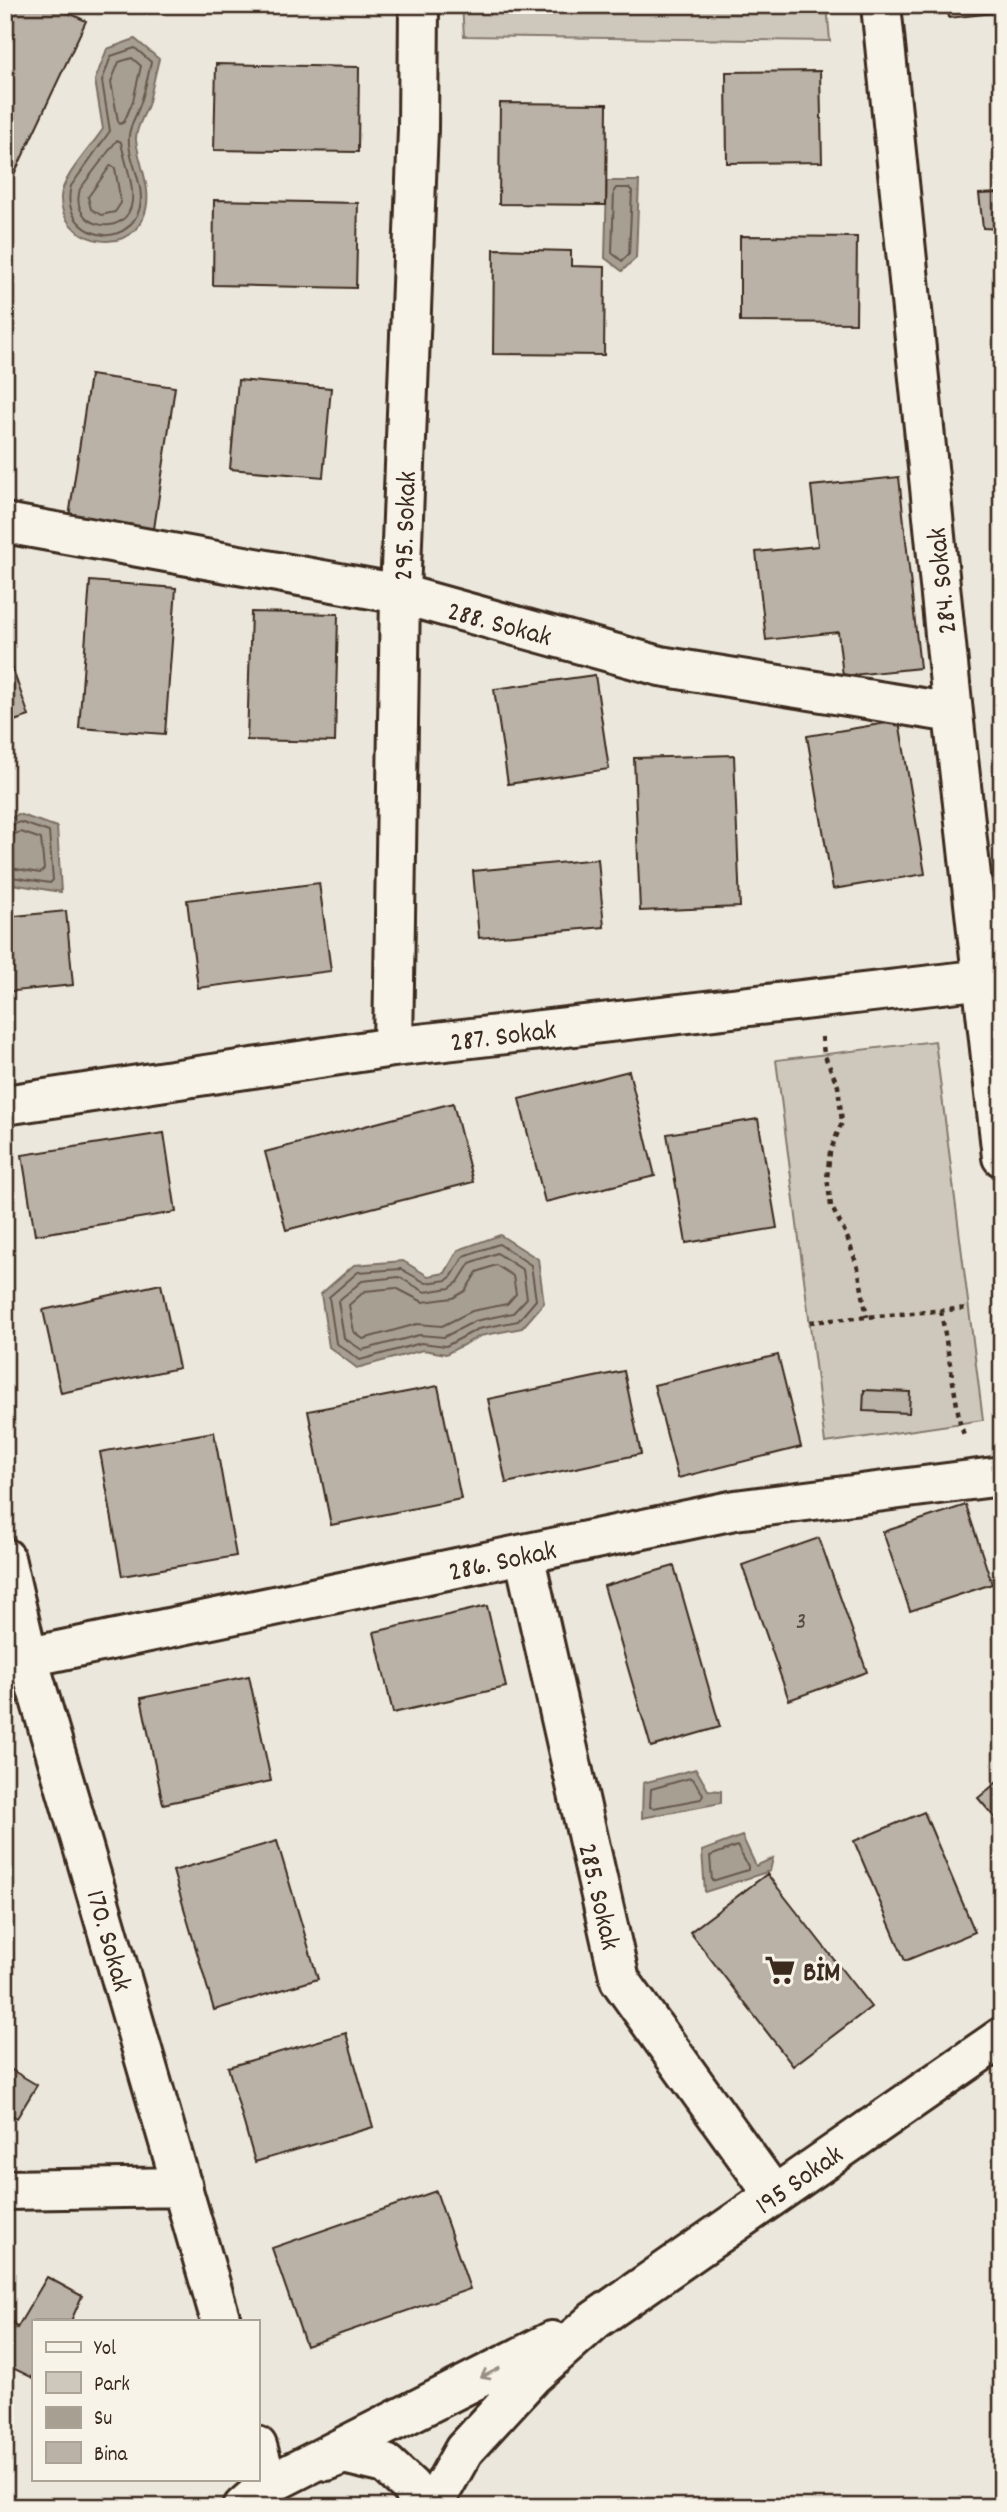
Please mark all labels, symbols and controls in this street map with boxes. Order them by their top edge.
street label: 295. Sokak [386,471,430,582]
street label: 284. Sokak [919,525,970,636]
street label: 288. Sokak [442,594,555,660]
street label: 287. Sokak [448,1013,559,1065]
street label: 286. Sokak [445,1533,561,1595]
house number: 3 [796,1606,806,1640]
street label: 285. Sokak [564,1840,628,1954]
street label: 170. Sokak [73,1886,140,1997]
supermarket icon: BİM [763,1953,797,1987]
place label: BİM [803,1955,841,1995]
street label: 195 Sokak [749,2137,853,2227]
legend [32,2320,259,2480]
text: Yol [94,2335,116,2365]
one-way arrow [480,2366,501,2380]
text: Park [94,2371,130,2401]
text: Su [94,2405,112,2435]
text: Bina [94,2441,128,2471]

